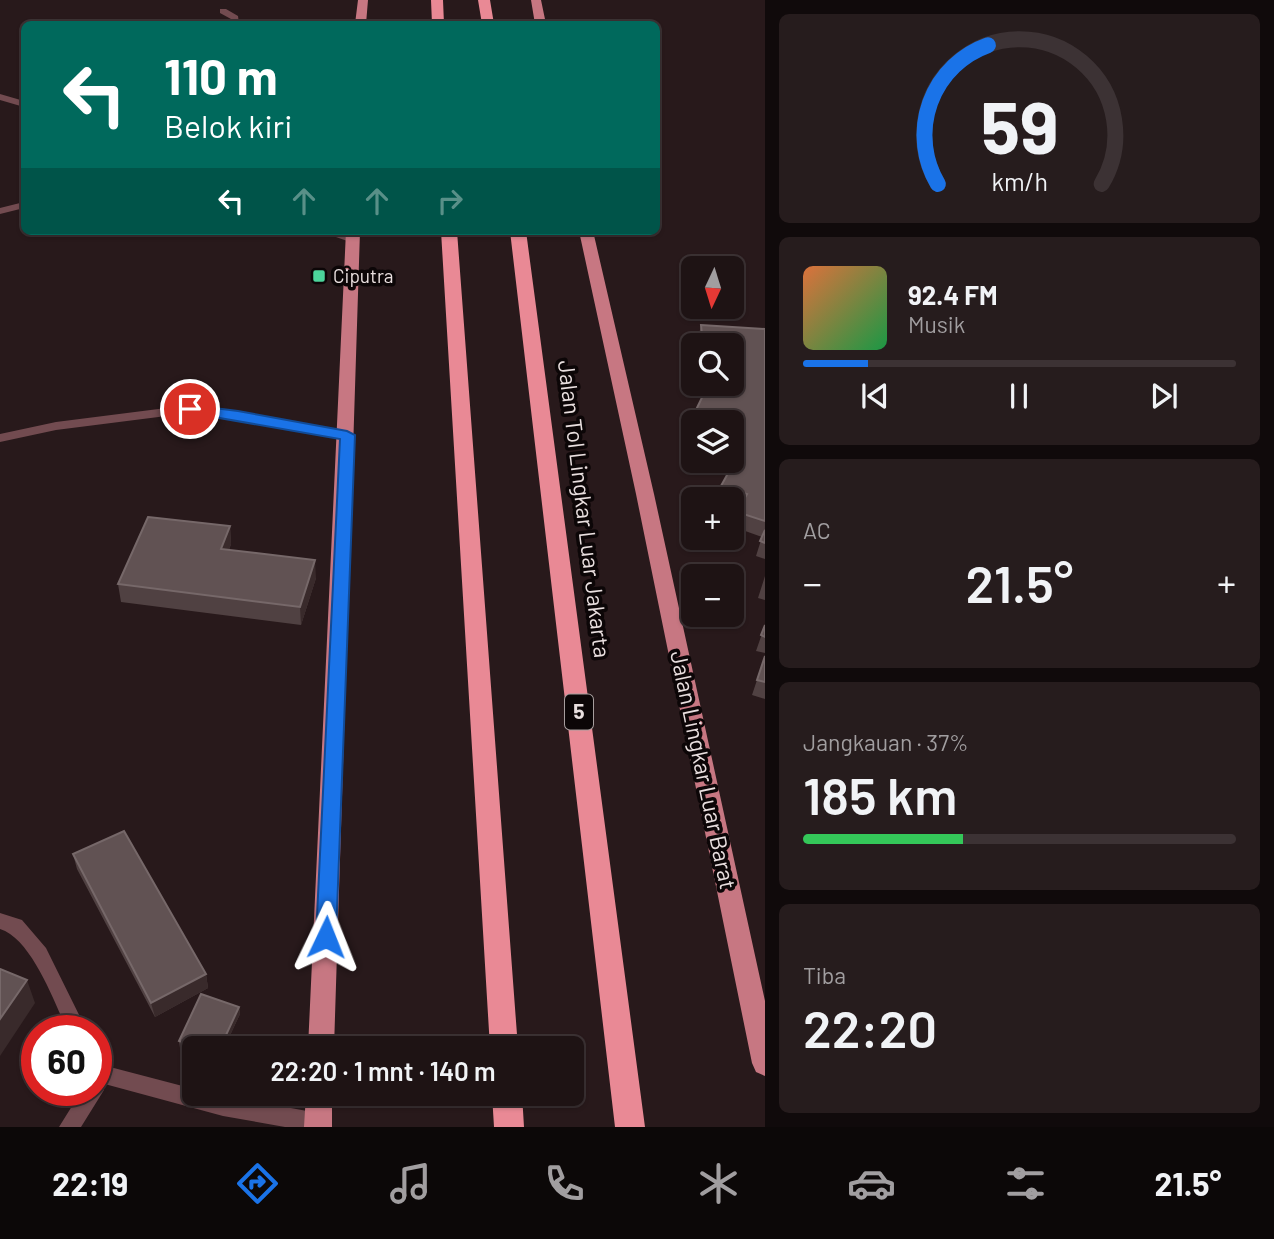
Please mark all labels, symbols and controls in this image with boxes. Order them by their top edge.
text: 110 m [164,46,278,105]
icon: left [49,49,140,140]
text: 59 [981,82,1058,170]
text: Belok kiri [164,106,292,144]
text: km/h [991,166,1048,196]
icon: left [212,182,250,220]
icon: ahead [285,182,323,220]
icon: ahead [358,182,396,220]
icon: right [431,182,469,220]
north arrow [681,256,744,318]
map controls [681,256,744,627]
place label: Ciputra [333,264,394,287]
marker: Ciputra [311,268,327,284]
text: 92.4 FM [908,279,997,310]
text: Musik [908,310,965,338]
button: search [681,333,744,396]
street label: Jalan Tol Lingkar Luar Jakarta [553,358,617,659]
icon: previous [856,377,894,415]
icon: pause [1000,377,1038,415]
icon: next [1145,377,1183,415]
pin [160,379,220,439]
icon: arrive [171,390,209,428]
button: layers [681,410,744,473]
button: + [681,487,744,550]
text: AC [803,516,831,544]
text: 21.5° [966,551,1073,613]
text: − [803,559,822,605]
text: + [1217,559,1236,605]
button: − [681,564,744,627]
street label: Jalan Lingkar Luar Barat [665,648,743,892]
road number: 5 [565,694,593,730]
text: Jangkauan · 37% [803,728,969,756]
text: 185 km [803,763,957,825]
position arrow [289,900,363,974]
text: Tiba [803,961,846,989]
text: 22:20 [803,996,937,1058]
speed limit sign: 60 [21,1015,112,1106]
text: 22:20 · 1 mnt · 140 m [270,1055,496,1086]
icon: directions [233,1159,282,1208]
icon: music [386,1159,435,1208]
icon: phone [540,1159,589,1208]
icon: climate [694,1159,743,1208]
icon: car [847,1159,896,1208]
icon: filters [1001,1159,1050,1208]
text: 22:19 [52,1164,128,1202]
text: 21.5° [1155,1164,1222,1202]

